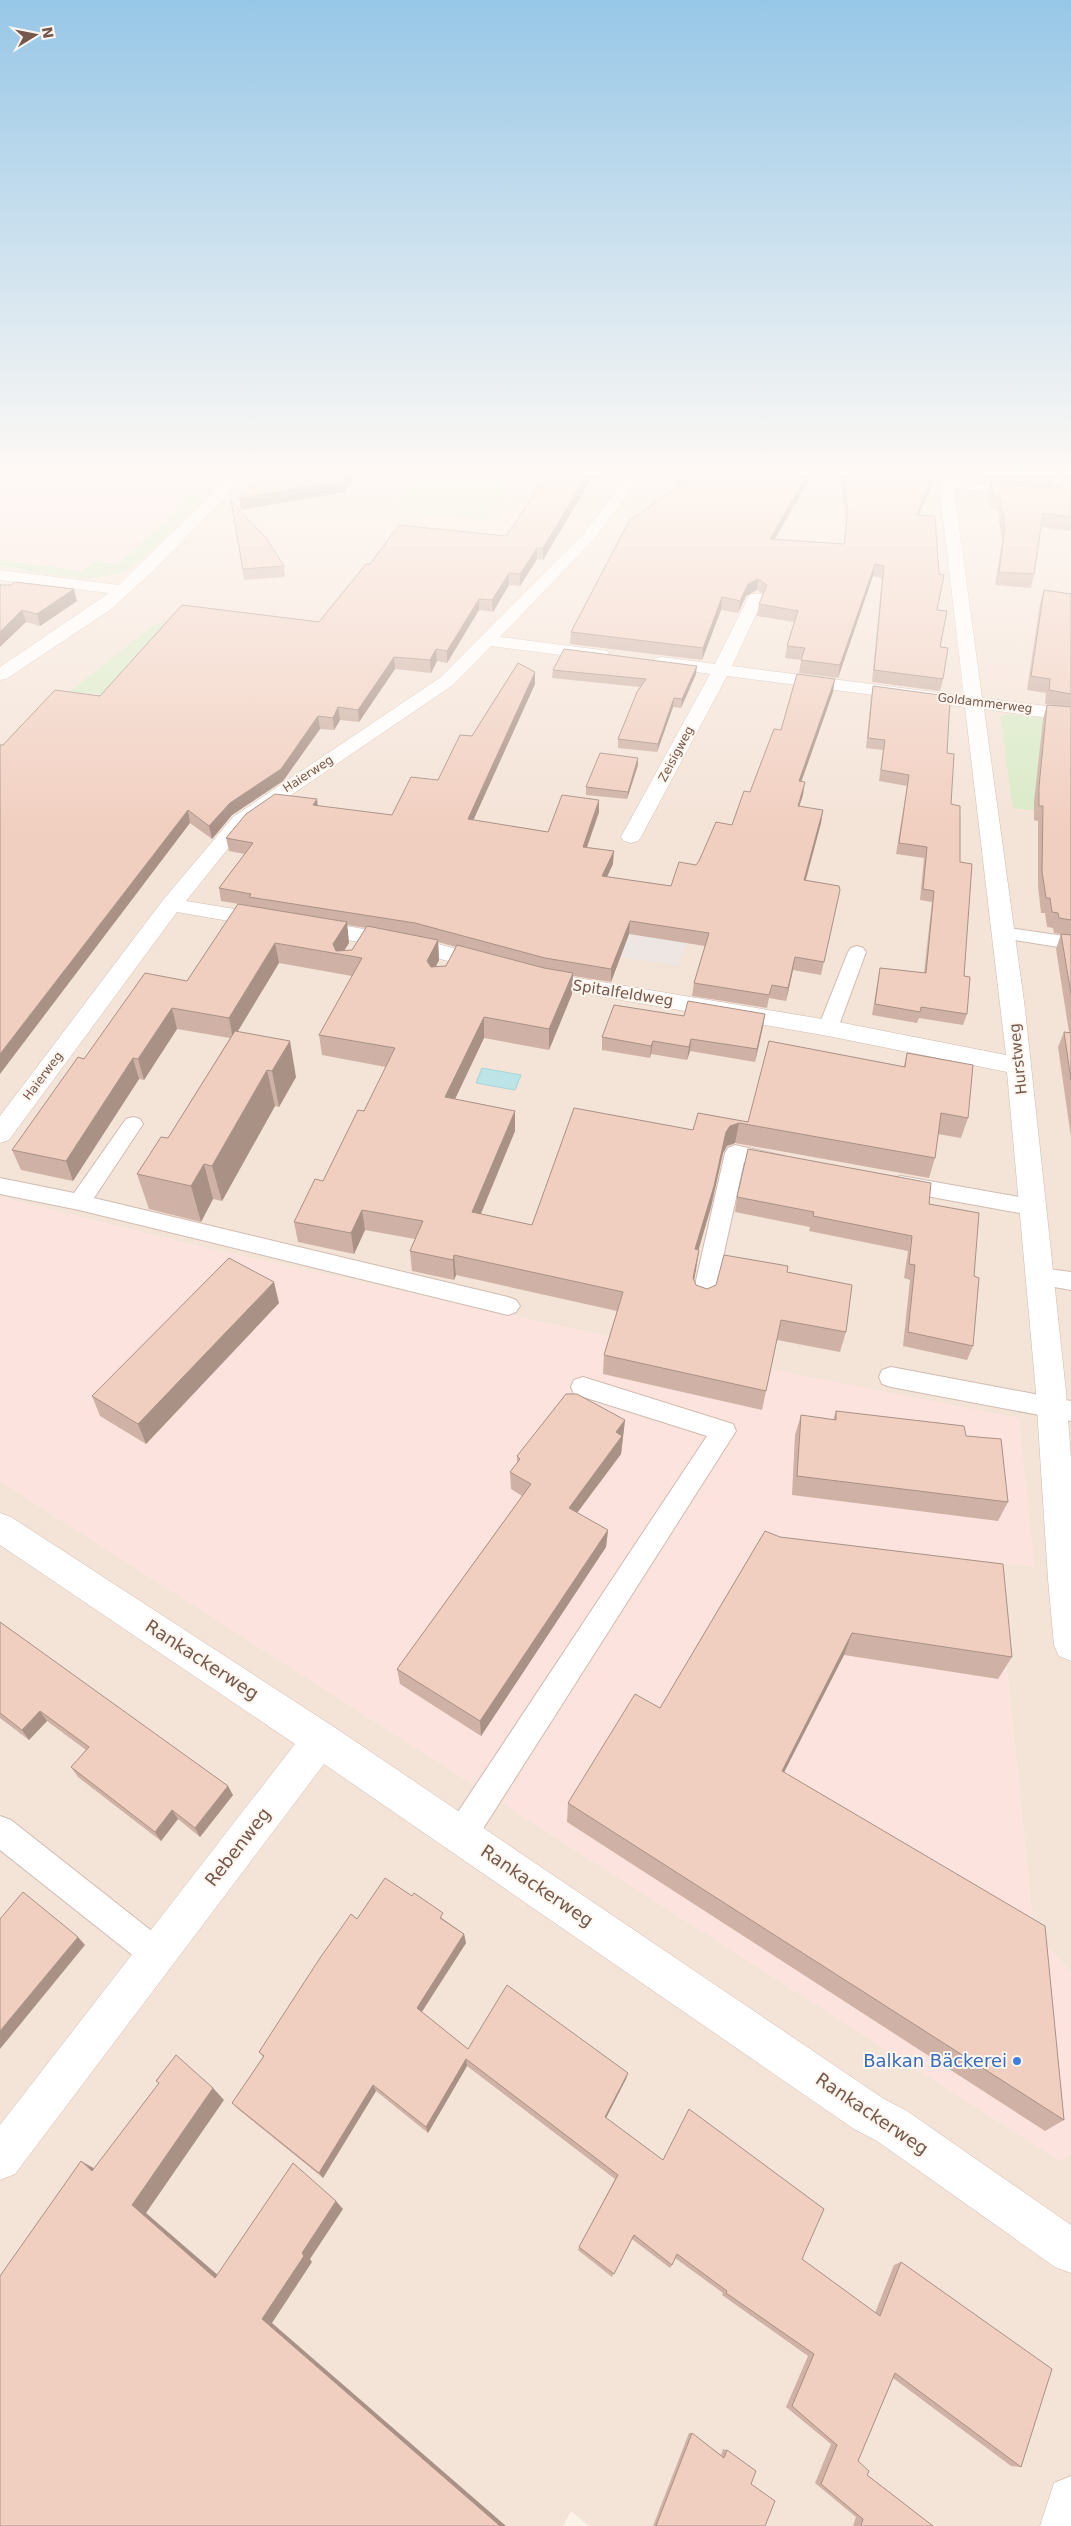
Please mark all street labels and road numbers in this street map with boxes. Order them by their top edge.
street label: Goldammerweg [937,690,1033,716]
street label: Zeisigweg [656,724,696,784]
street label: Haierweg [280,753,336,795]
street label: Spitalfeldweg [571,976,675,1010]
street label: Hurstweg [1005,1022,1031,1096]
street label: Haierweg [20,1049,66,1103]
street label: Rankackerweg [142,1615,263,1704]
street label: Rebenweg [200,1803,275,1890]
street label: Rankackerweg [477,1840,597,1931]
street label: Rankackerweg [812,2068,932,2159]

